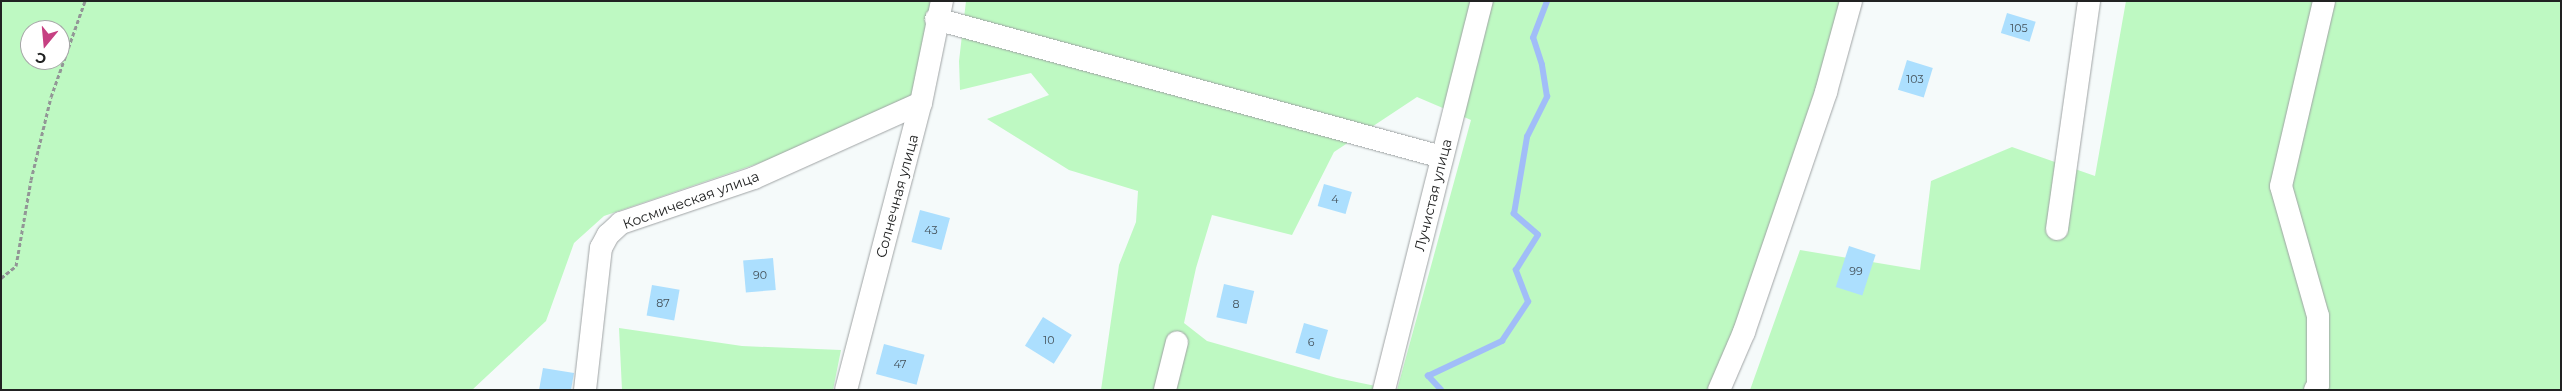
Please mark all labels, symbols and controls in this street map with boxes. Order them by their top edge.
north arrow [20,20,70,70]
house number: 105 [2010,21,2028,35]
text: С [33,48,48,68]
house number: 103 [1906,72,1924,86]
street label: Солнечная улица [872,132,922,260]
street label: Лучистая улица [1411,137,1455,253]
street label: Космическая улица [621,168,761,232]
house number: 4 [1331,192,1339,206]
house number: 43 [924,223,938,237]
house number: 99 [1849,264,1863,278]
house number: 90 [753,268,767,282]
house number: 87 [656,296,670,310]
house number: 8 [1232,297,1240,311]
house number: 10 [1043,333,1055,347]
house number: 6 [1308,335,1314,349]
house number: 47 [893,357,907,371]

